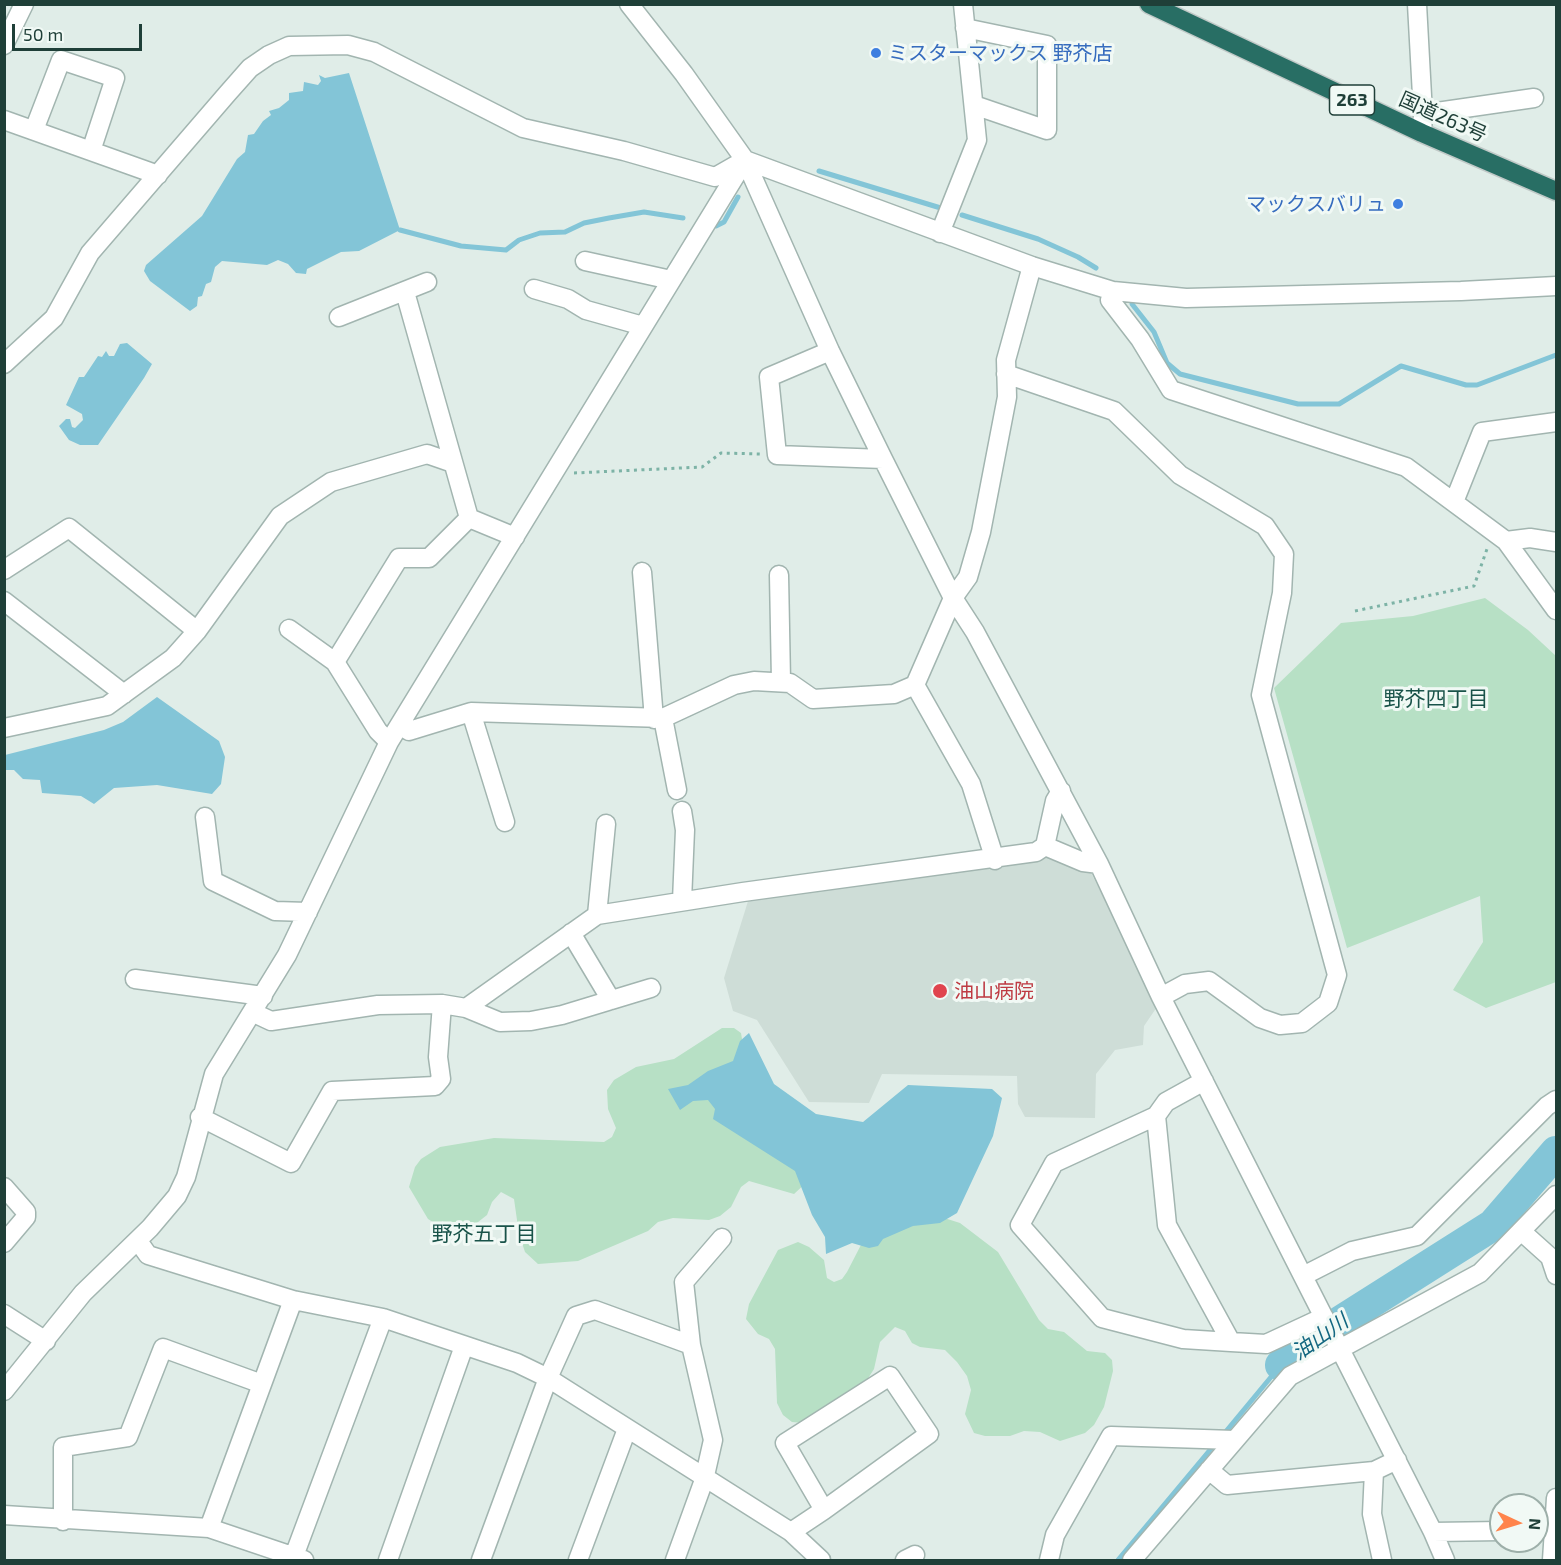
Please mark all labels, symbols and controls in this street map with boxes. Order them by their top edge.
scale bar [15,12,146,50]
text: 50 m [23,23,63,45]
place label: ミスターマックス 野芥店 [888,41,1112,65]
marker: ミスターマックス 野芥店 [869,46,883,60]
road number: 263 [1330,85,1374,115]
street label: 国道263号 [1395,87,1491,147]
place label: マックスバリュ [1246,192,1386,216]
marker: マックスバリュ [1391,197,1405,211]
district label: 野芥四丁目 [1384,686,1488,712]
place label: 油山病院 [954,979,1034,1003]
marker: 油山病院 [931,982,949,1000]
district label: 野芥五丁目 [432,1221,536,1247]
water label: 油山川 [1287,1309,1353,1365]
north arrow [1489,1493,1549,1553]
text: N [1526,1518,1545,1531]

